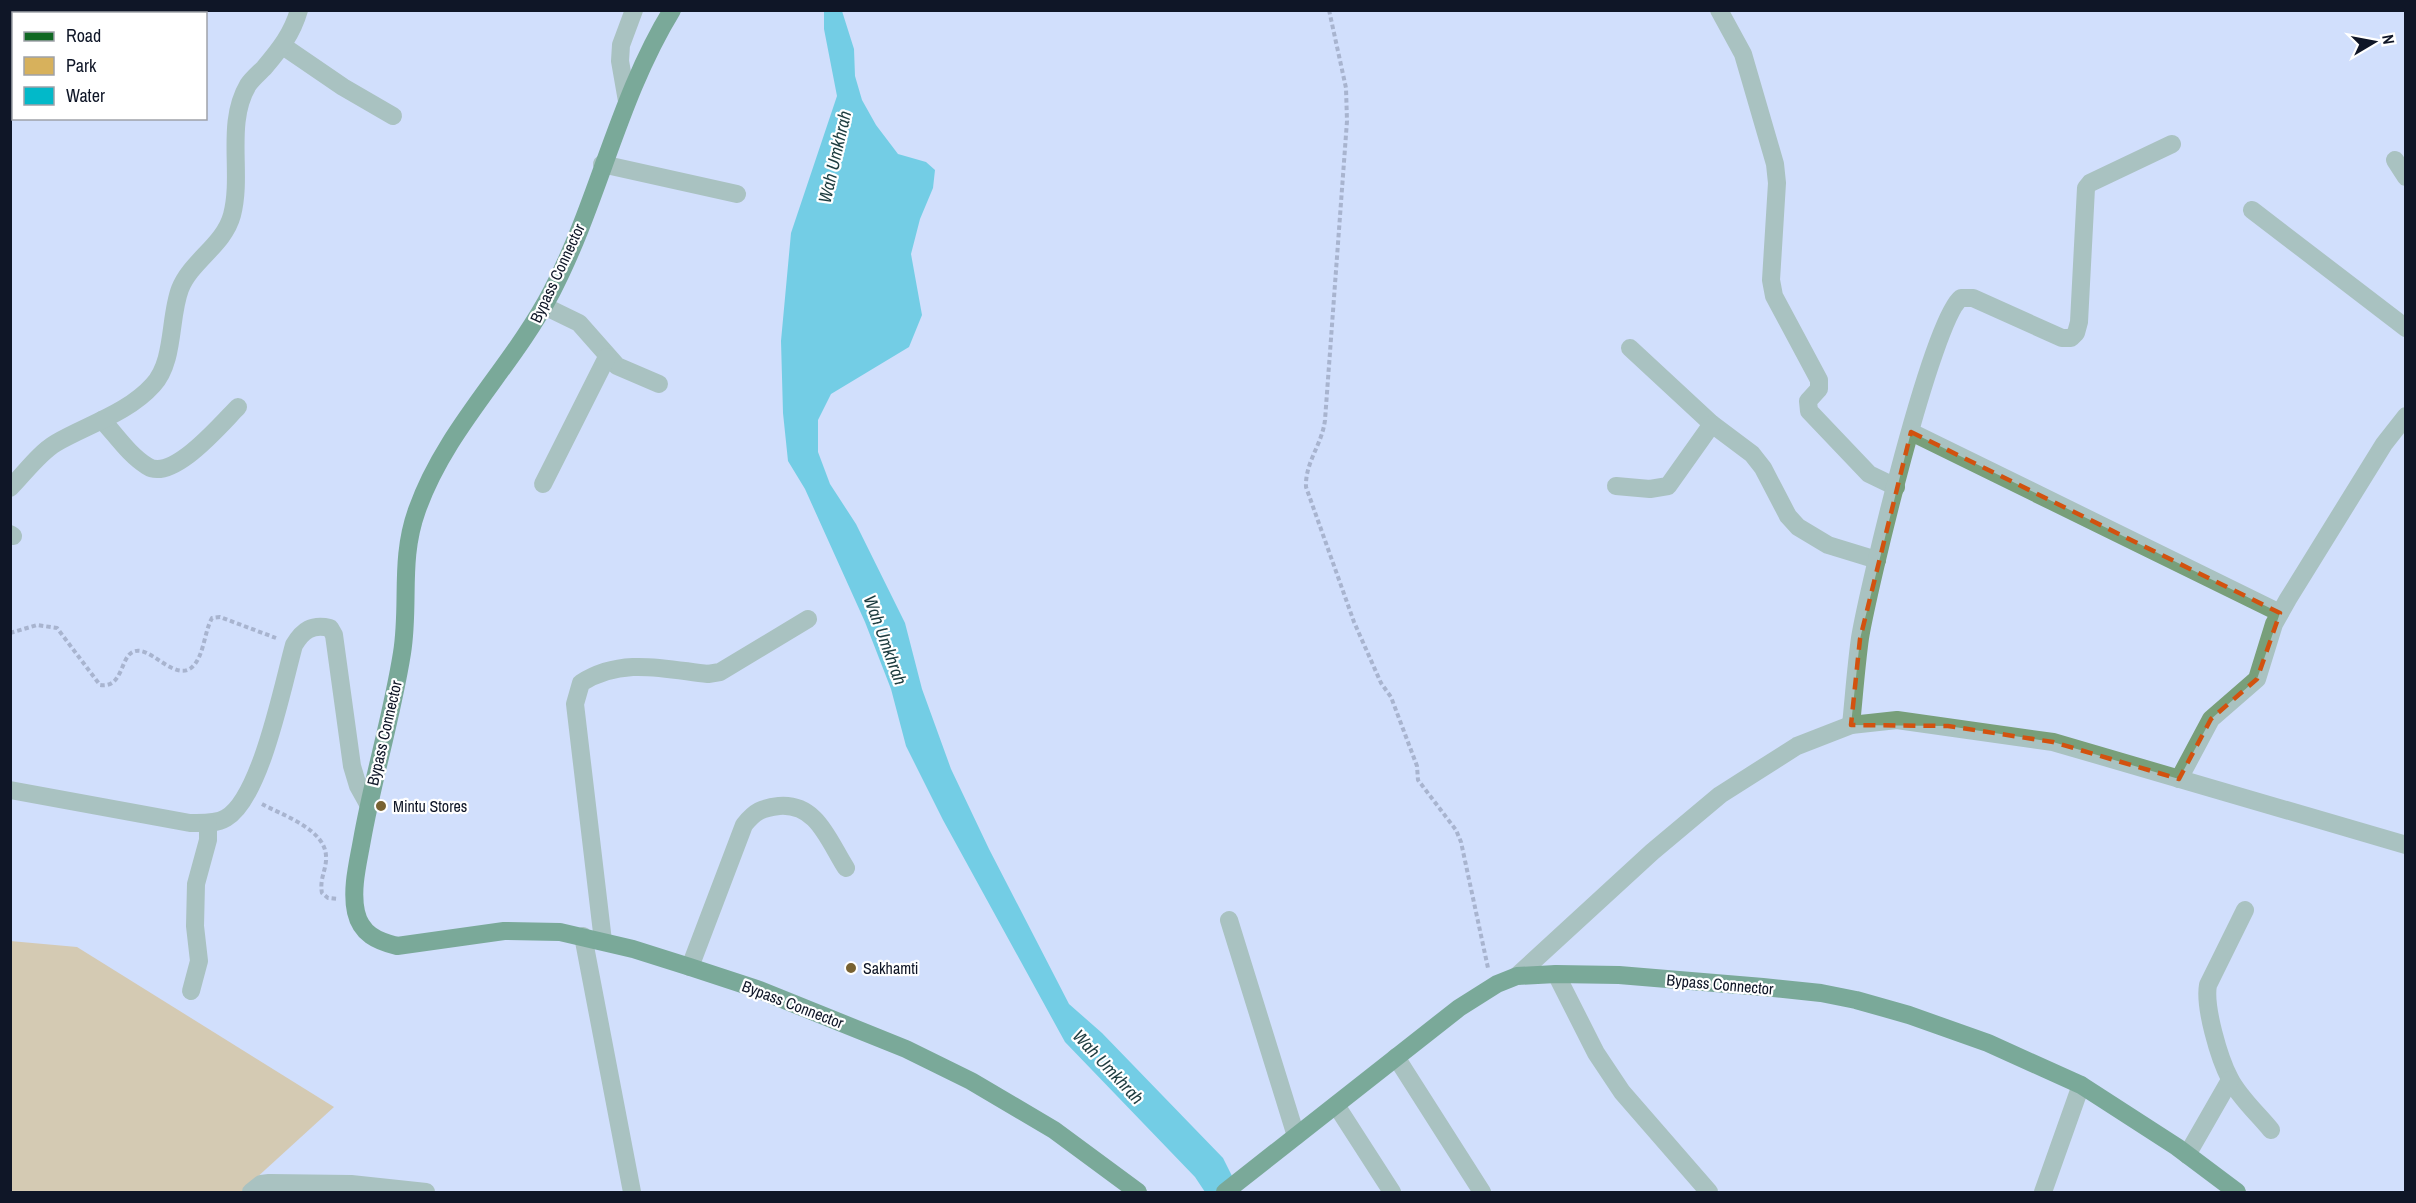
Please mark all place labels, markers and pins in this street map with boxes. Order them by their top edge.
place label: Mintu Stores [393,795,467,817]
marker: Mintu Stores [374,799,388,813]
place label: Sakhamti [863,957,918,979]
marker: Sakhamti [844,961,858,975]

